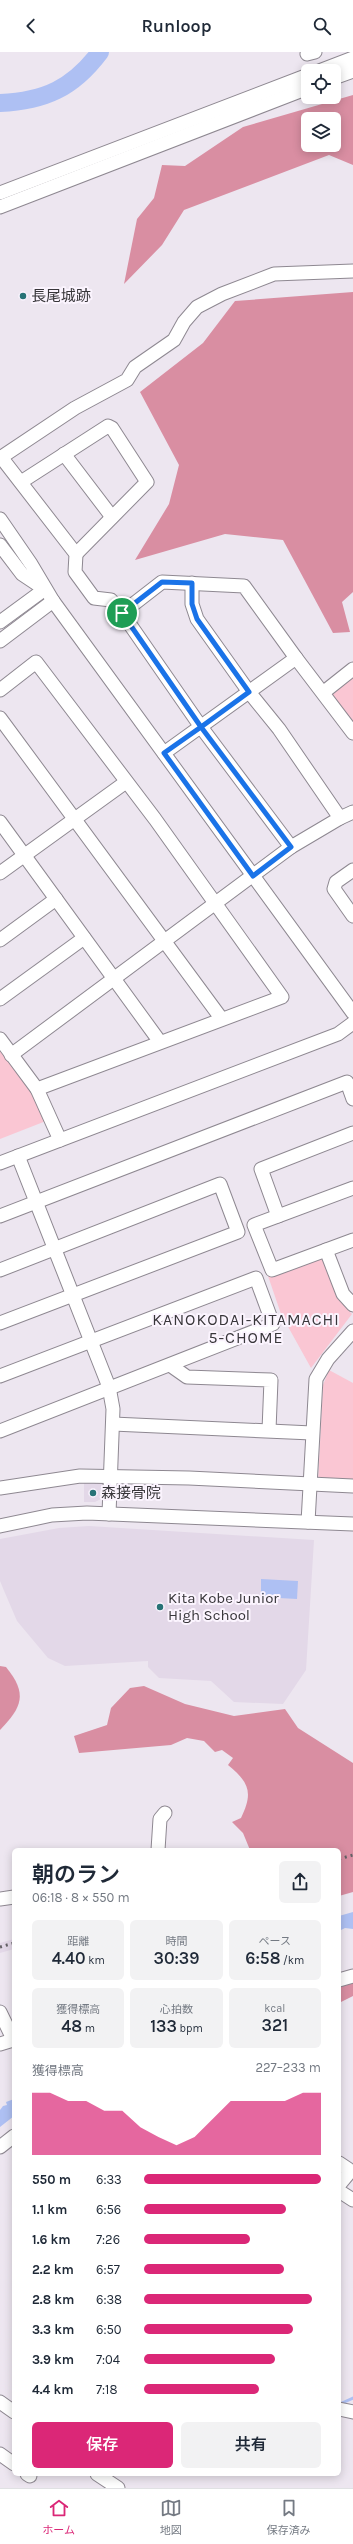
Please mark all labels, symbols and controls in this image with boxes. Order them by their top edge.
icon: back [20,15,42,37]
text: Runloop [141,15,212,37]
icon: search [311,15,333,37]
map controls [301,64,341,152]
button: locate [301,64,341,104]
button: layers [301,112,341,152]
place label: 長尾城跡 [31,287,91,305]
marker: 長尾城跡 [18,291,28,301]
pin [105,596,139,630]
icon: arrive [111,602,133,624]
district label: KANOKODAI-KITAMACHI 5-CHOME [152,1310,340,1347]
place label: 森接骨院 [101,1484,161,1502]
marker: 森接骨院 [88,1488,98,1498]
place label: Kita Kobe Junior High School [168,1589,279,1624]
marker: Kita Kobe Junior High School [155,1602,165,1612]
button: share [279,1861,321,1903]
text: 朝のラン [32,1862,120,1888]
text: 06:18 · 8 × 550 m [32,1890,130,1905]
text: 距離 [67,1935,89,1948]
text: 時間 [165,1935,187,1948]
text: ペース [259,1935,291,1948]
text: 4.40 [52,1948,86,1968]
text: 30:39 [153,1948,200,1968]
text: 6:58 [245,1948,281,1968]
text: km [86,1954,105,1967]
text: /km [281,1954,304,1967]
text: kcal [264,2002,285,2015]
text: 獲得標高 [56,2003,100,2016]
text: 心拍数 [160,2003,193,2016]
text: 321 [262,2015,288,2035]
text: 48 [61,2016,82,2036]
text: 133 [150,2016,177,2036]
text: m [82,2022,95,2035]
text: bpm [177,2022,203,2035]
text: 227–233 m [256,2060,321,2075]
text: 獲得標高 [32,2063,84,2078]
text: 550 m [32,2172,71,2187]
text: 6:33 [96,2172,122,2187]
text: 1.1 km [32,2202,67,2217]
text: 6:56 [96,2202,121,2217]
text: 1.6 km [32,2232,71,2247]
text: 7:26 [96,2232,120,2247]
text: 2.2 km [32,2262,74,2277]
text: 6:57 [96,2262,120,2277]
text: 2.8 km [32,2292,74,2307]
text: 6:38 [96,2292,122,2307]
text: 3.3 km [32,2322,74,2337]
text: 6:50 [96,2322,122,2337]
text: 3.9 km [32,2352,74,2367]
text: 7:04 [96,2352,120,2367]
text: 4.4 km [32,2382,74,2397]
text: 7:18 [96,2382,117,2397]
button: 保存 [32,2422,173,2468]
button: 共有 [181,2422,321,2468]
tab: ホーム [42,2497,75,2537]
tab: 地図 [160,2497,182,2537]
tab: 保存済み [267,2497,311,2537]

